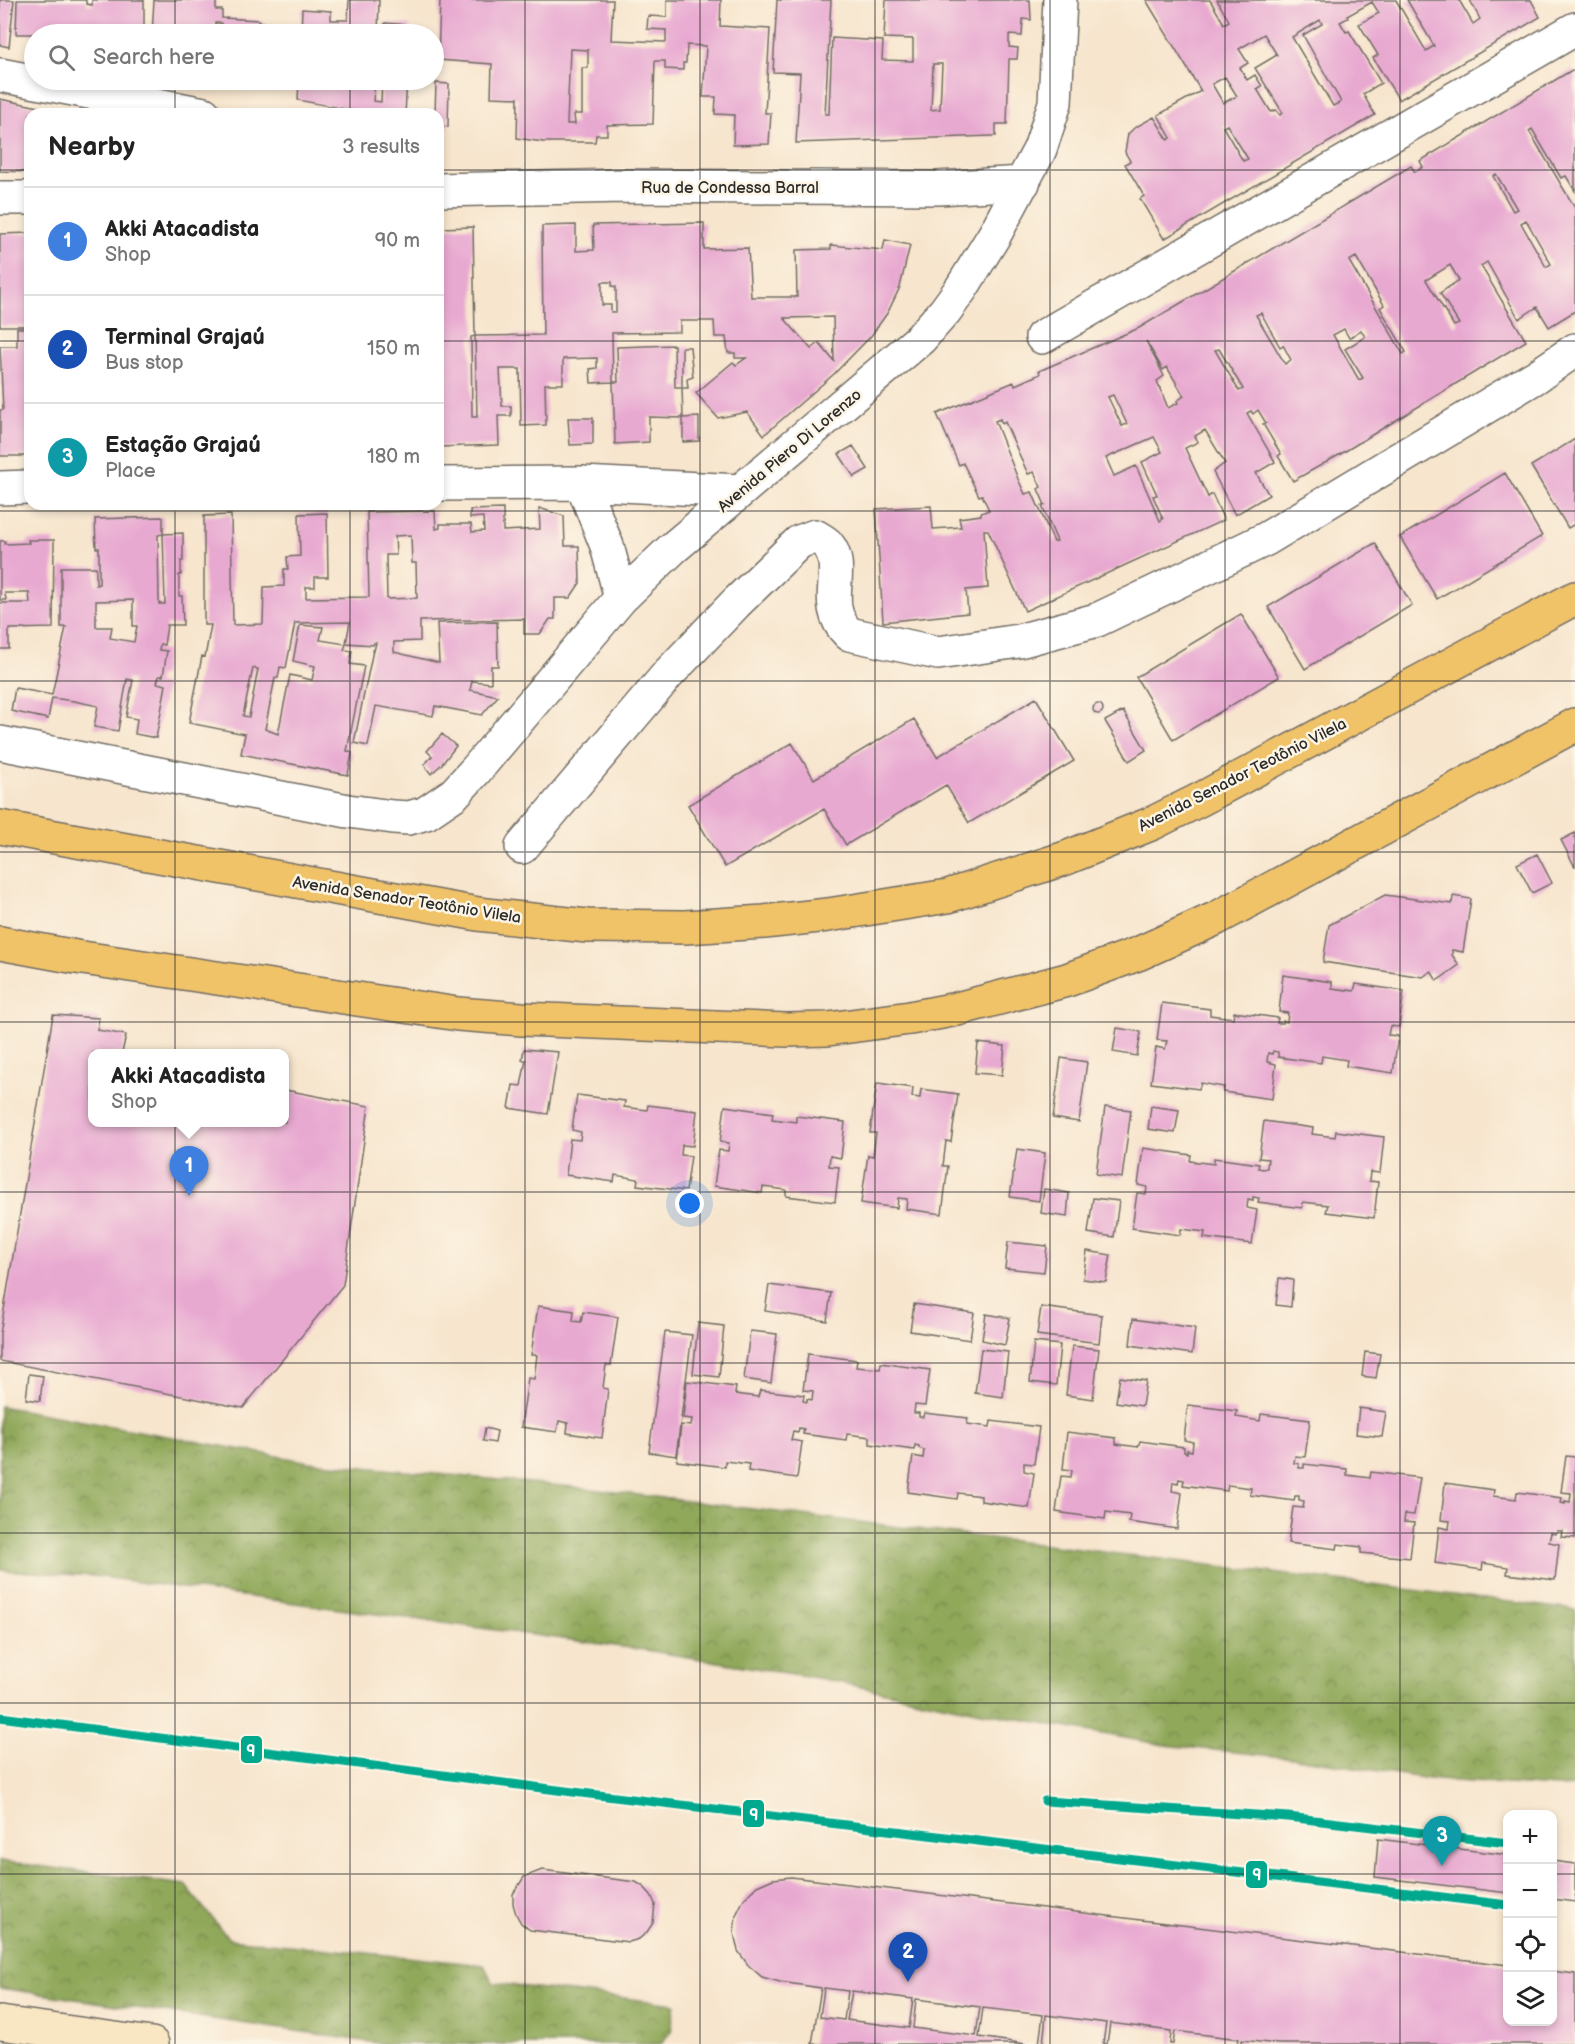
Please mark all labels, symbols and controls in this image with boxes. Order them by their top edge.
search box [24,24,444,90]
icon: search [45,41,78,74]
text: Search here [93,44,215,71]
text: Nearby [48,132,135,163]
text: 3 results [342,135,420,159]
street label: Rua de Condessa Barral [641,179,819,198]
text: Akki Atacadista [105,216,259,243]
text: 1 [63,229,72,253]
text: 90 m [375,229,420,253]
text: Shop [105,243,151,267]
text: Terminal Grajaú [105,324,265,351]
text: 2 [62,337,73,361]
text: 150 m [367,337,420,361]
text: Bus stop [105,351,184,375]
street label: Avenida Piero Di Lorenzo [714,385,866,517]
text: Estação Grajaú [105,432,261,459]
text: 3 [62,445,73,469]
text: 180 m [367,445,420,469]
text: Place [105,459,156,483]
street label: Avenida Senador Teotônio Vilela [1135,714,1350,836]
street label: Avenida Senador Teotônio Vilela [291,873,522,928]
popup [88,1049,289,1127]
text: Akki Atacadista [111,1063,266,1090]
text: Shop [111,1090,157,1114]
pin: 1 [170,1146,208,1196]
your location [675,1189,704,1218]
line badge: 9 [240,1735,263,1764]
text: 9 [246,1742,256,1761]
line badge: 9 [742,1799,765,1828]
text: 9 [749,1806,759,1825]
map controls [1503,1810,1557,2026]
button: + [1503,1810,1557,1864]
pin: 3 [1422,1816,1462,1866]
line badge: 9 [1245,1860,1268,1889]
button: − [1503,1864,1557,1918]
text: 9 [1252,1866,1262,1885]
button: locate [1503,1918,1557,1972]
pin: 2 [888,1932,928,1982]
button: layers [1503,1972,1557,2026]

